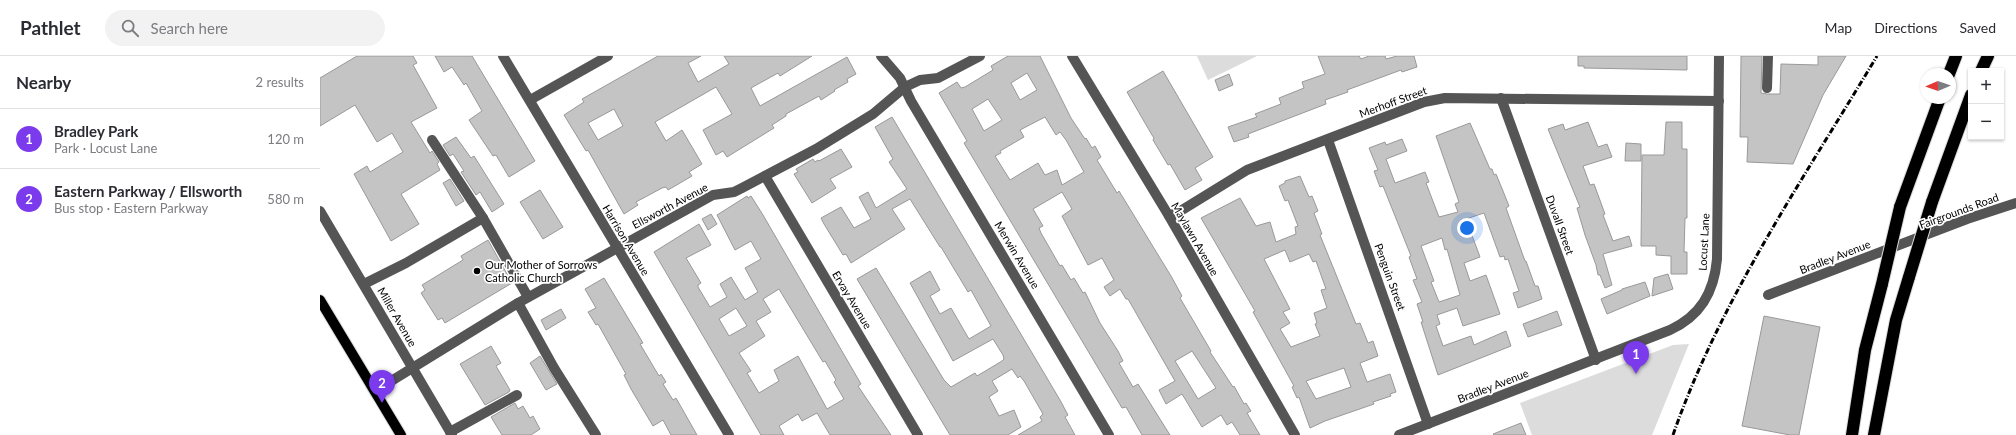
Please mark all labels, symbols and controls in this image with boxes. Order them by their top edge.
search box [105,10,385,46]
text: Pathlet [20,16,81,39]
icon: search [119,17,141,39]
text: Search here [151,19,228,37]
text: Map [1825,19,1852,36]
text: Directions [1874,19,1937,36]
text: Saved [1959,19,1996,36]
north arrow [1920,68,1956,104]
map controls [1968,68,2004,140]
button: + [1968,68,2004,104]
text: Nearby [16,72,71,93]
text: 2 results [256,74,304,90]
street label: Merhoff Street [1357,83,1428,120]
button: − [1968,104,2004,140]
text: Bradley Park [54,122,138,140]
text: 1 [25,131,33,147]
text: 120 m [267,131,304,147]
text: Park · Locust Lane [54,140,157,156]
street label: Ellsworth Avenue [630,180,710,231]
text: Eastern Parkway / Ellsworth [54,182,242,200]
street label: Fairgrounds Road [1917,190,2000,231]
text: 2 [25,191,33,207]
text: 580 m [267,191,304,207]
street label: Duvall Street [1544,193,1577,256]
text: Bus stop · Eastern Parkway [54,200,208,216]
street label: Maylawn Avenue [1169,200,1222,278]
street label: Harrison Avenue [600,202,653,278]
street label: Locust Lane [1696,213,1712,271]
your location [1457,218,1477,238]
street label: Merwin Avenue [992,219,1043,291]
street label: Bradley Avenue [1797,237,1872,276]
street label: Penguin Street [1372,241,1409,312]
place label: Our Mother of Sorrows Catholic Church [485,258,597,284]
marker: Our Mother of Sorrows Catholic Church [472,266,482,276]
street label: Ervay Avenue [830,268,875,331]
street label: Miller Avenue [375,285,420,349]
pin: 1 [1623,341,1649,374]
street label: Bradley Avenue [1455,366,1530,405]
pin: 2 [369,370,395,403]

